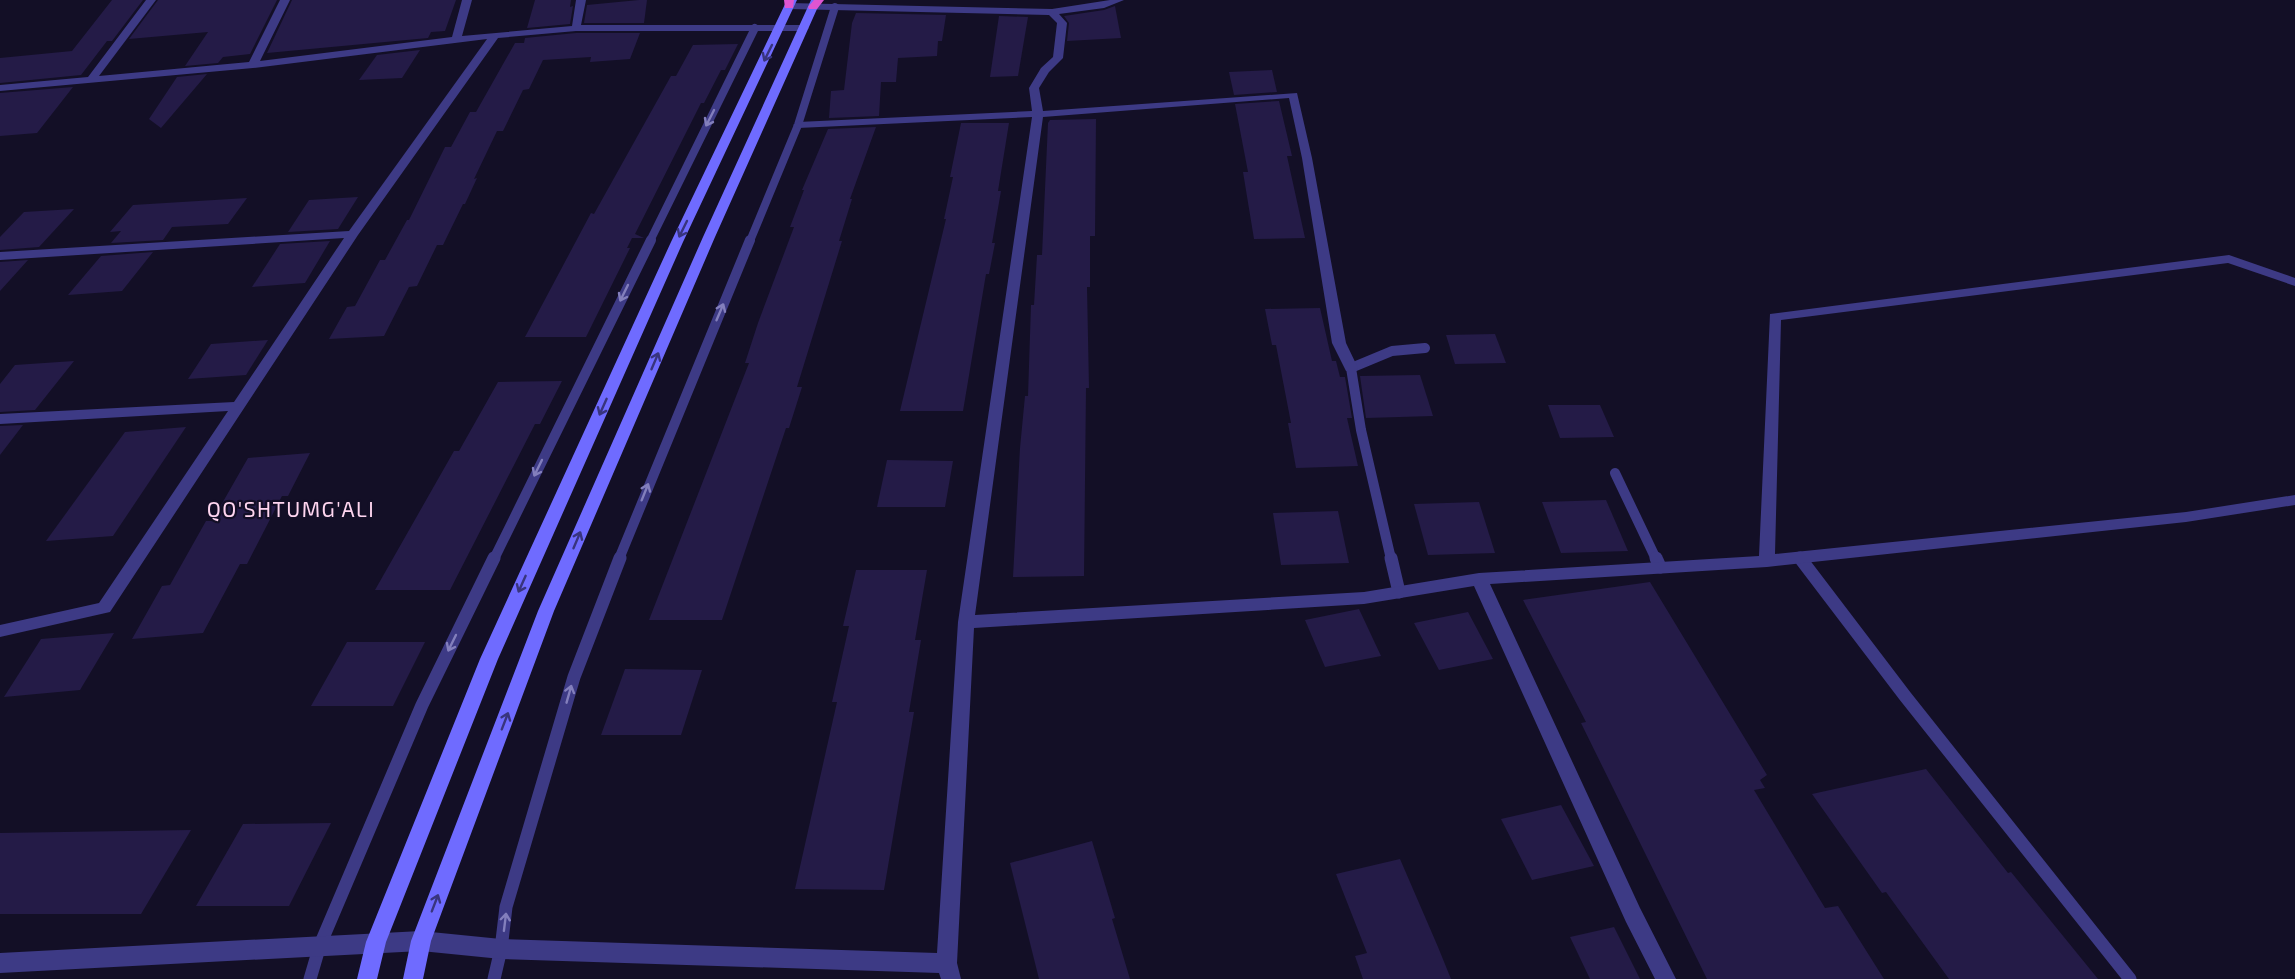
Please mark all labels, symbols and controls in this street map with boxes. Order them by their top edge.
one-way arrow [761,44,773,62]
one-way arrow [704,108,715,126]
one-way arrow [677,220,689,238]
one-way arrow [617,283,629,301]
one-way arrow [715,303,726,321]
one-way arrow [650,352,661,371]
one-way arrow [596,397,608,415]
one-way arrow [532,458,543,476]
one-way arrow [640,483,651,501]
district label: QO'SHTUMG'ALI [207,496,375,522]
one-way arrow [572,531,583,549]
one-way arrow [516,575,528,593]
one-way arrow [446,633,458,651]
one-way arrow [564,685,575,704]
one-way arrow [500,712,511,731]
one-way arrow [431,894,442,913]
one-way arrow [499,912,510,932]

